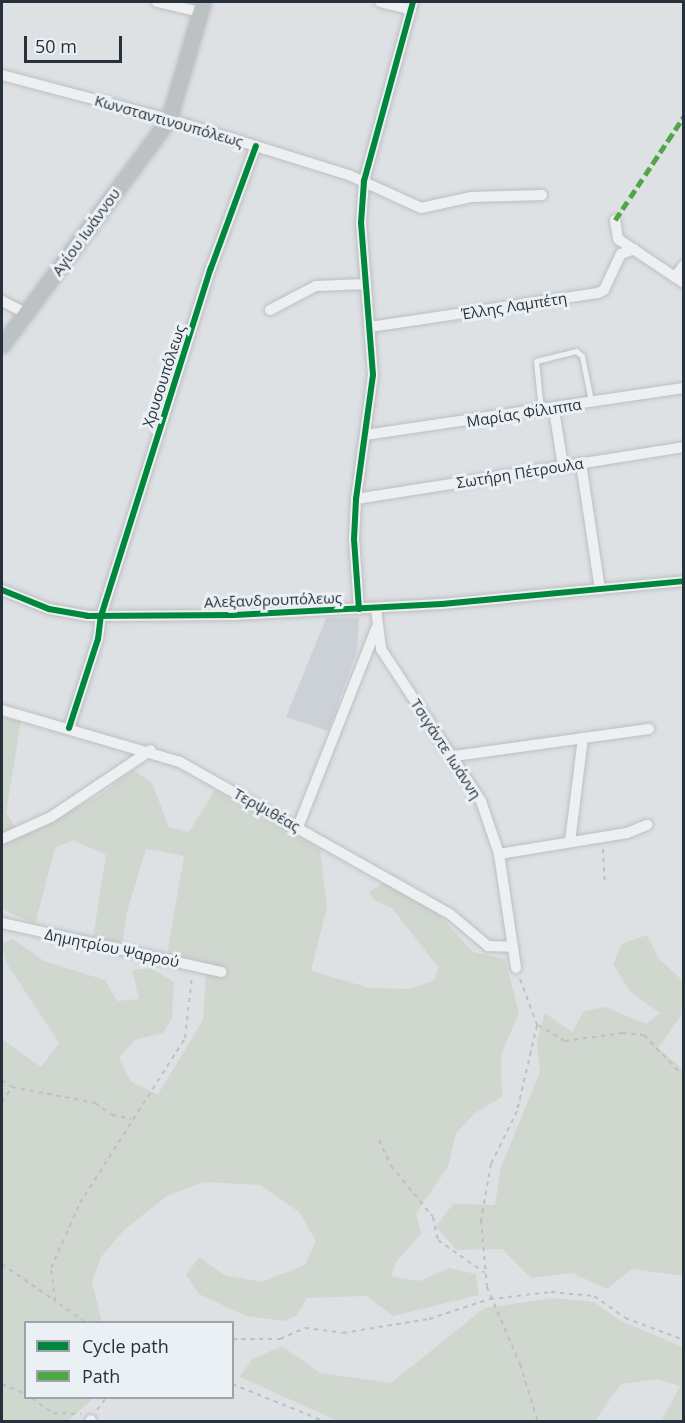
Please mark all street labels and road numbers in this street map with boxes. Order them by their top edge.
street label: Κωνσταντινουπόλεως [93,91,245,151]
street label: Αγίου Ιωάννου [48,185,124,279]
street label: Έλλης Λαμπέτη [460,289,568,323]
street label: Χρυσουπόλεως [139,322,189,430]
street label: Μαρίας Φίλιππα [465,395,583,431]
street label: Σωτήρη Πέτρουλα [455,454,585,492]
street label: Αλεξανδρουπόλεως [204,589,342,611]
street label: Τσιγάντε Ιωάννη [407,695,485,803]
street label: Τερψιθέας [231,784,303,836]
street label: Δημητρίου Ψαρρού [43,925,181,971]

